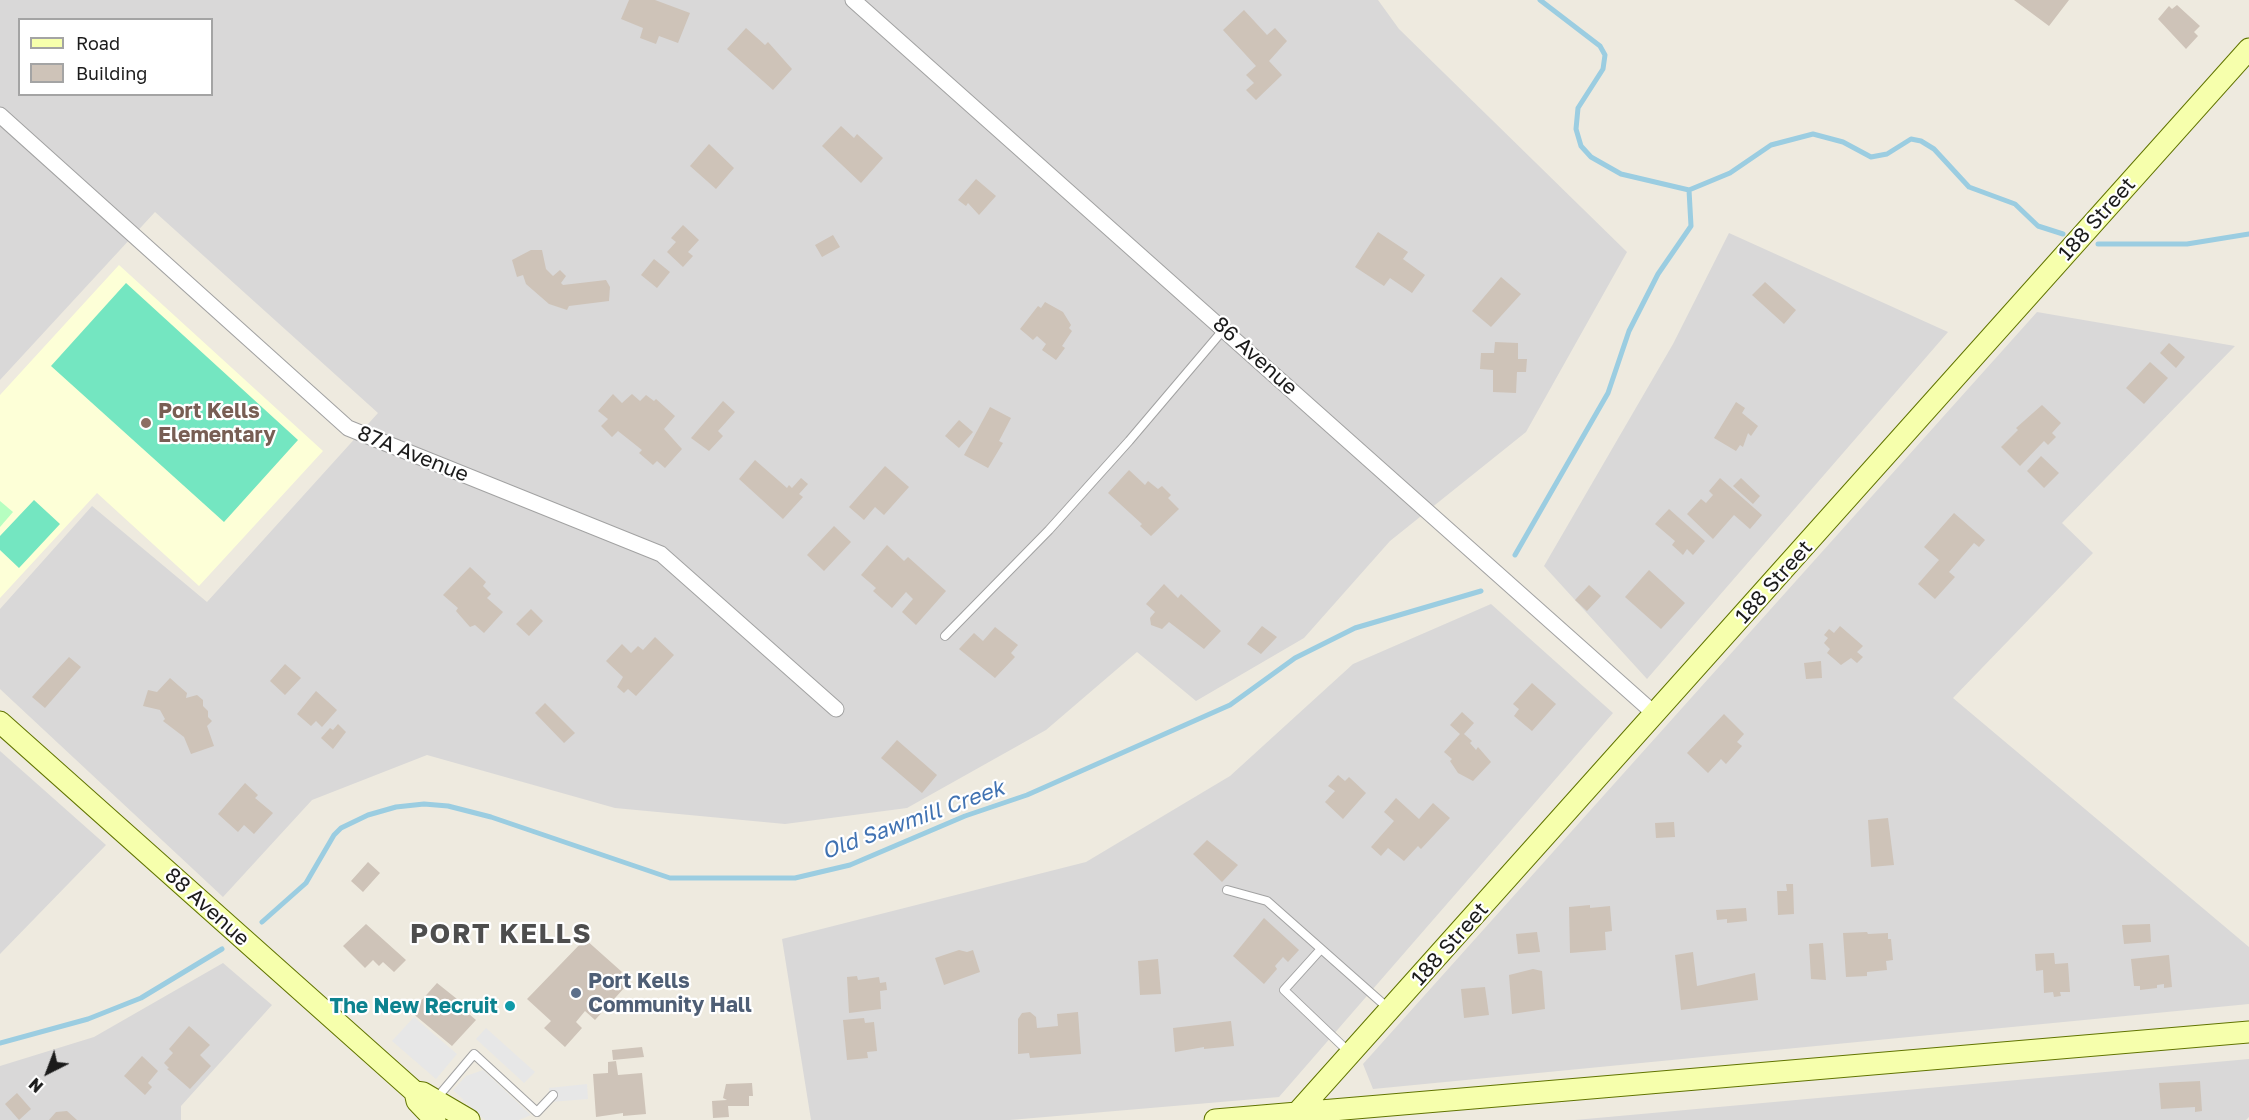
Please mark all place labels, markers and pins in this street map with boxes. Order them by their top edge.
place label: Port Kells Elementary [158,398,276,448]
marker: Port Kells Elementary [139,416,153,430]
place label: Port Kells Community Hall [588,968,752,1018]
marker: Port Kells Community Hall [569,986,583,1000]
place label: The New Recruit [330,993,498,1019]
marker: The New Recruit [503,999,517,1013]

